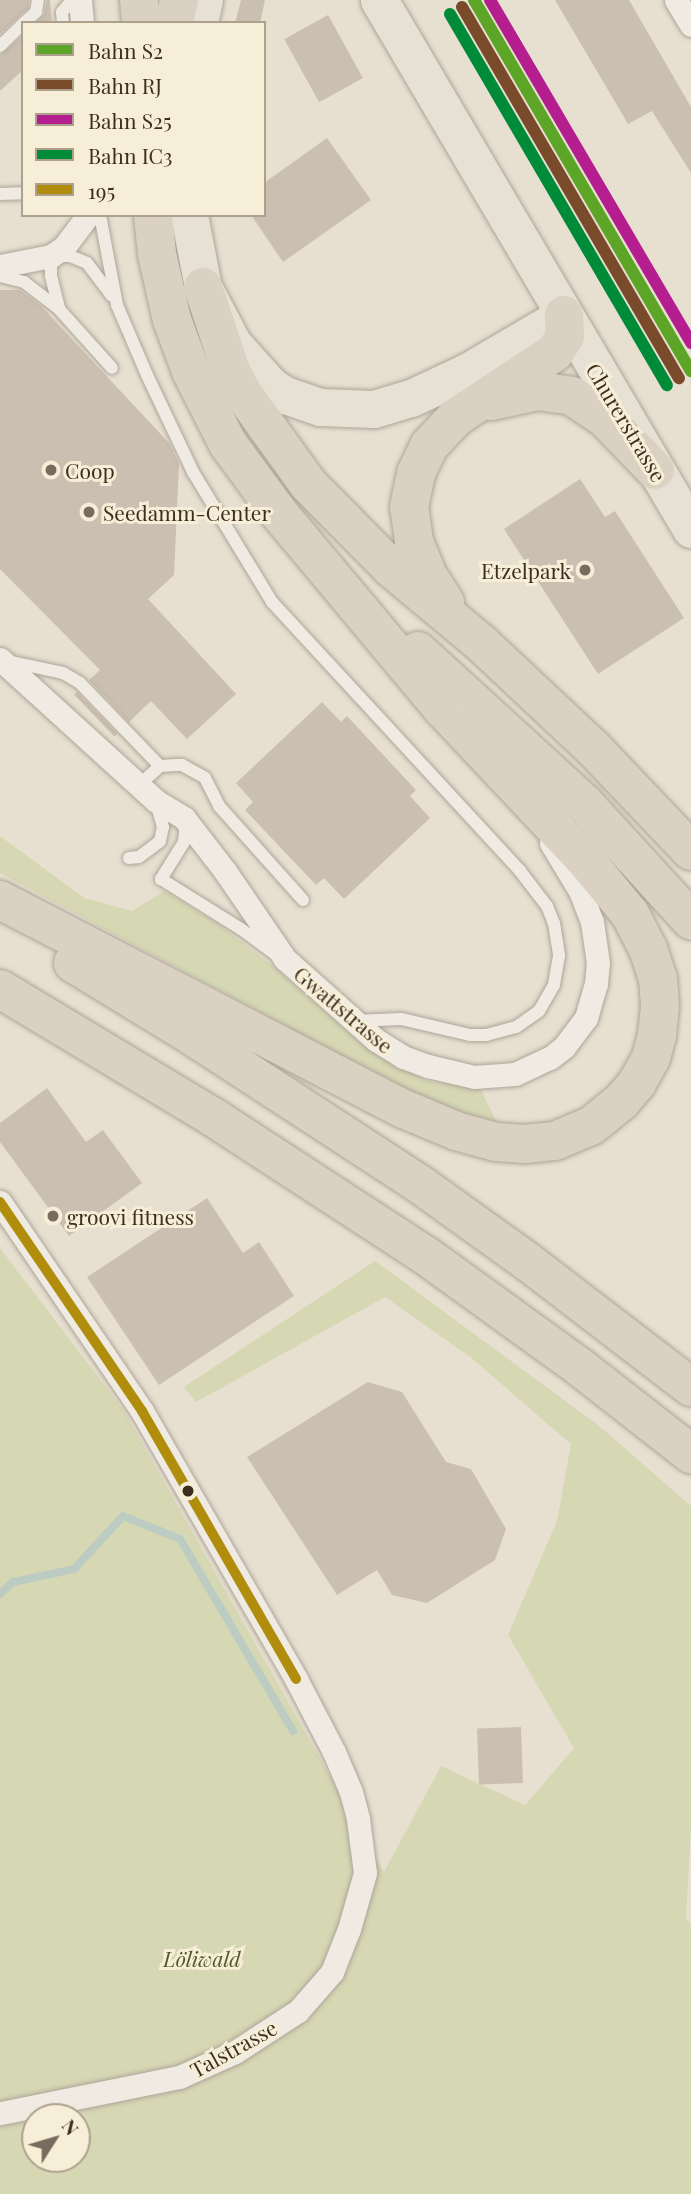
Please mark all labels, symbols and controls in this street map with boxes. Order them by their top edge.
legend [21,21,266,217]
text: Bahn S2 [88,36,163,64]
text: Bahn RJ [88,71,162,99]
text: Bahn S25 [88,106,172,134]
text: Bahn IC3 [88,141,173,169]
text: 195 [88,176,115,204]
street label: Churerstrasse [582,358,672,486]
place label: Coop [65,457,115,483]
marker: Coop [43,462,59,478]
place label: Seedamm-Center [103,499,271,525]
marker: Seedamm-Center [81,504,97,520]
place label: Etzelpark [481,557,571,583]
marker: Etzelpark [577,562,593,578]
street label: Gwattstrasse [289,960,399,1058]
place label: groovi fitness [67,1203,194,1229]
marker: groovi fitness [45,1208,61,1224]
unlabelled marker [181,1484,195,1498]
park label: Löliwald [163,1945,241,1971]
street label: Talstrasse [185,2014,281,2082]
north arrow [21,2103,91,2173]
text: N [57,2113,86,2140]

